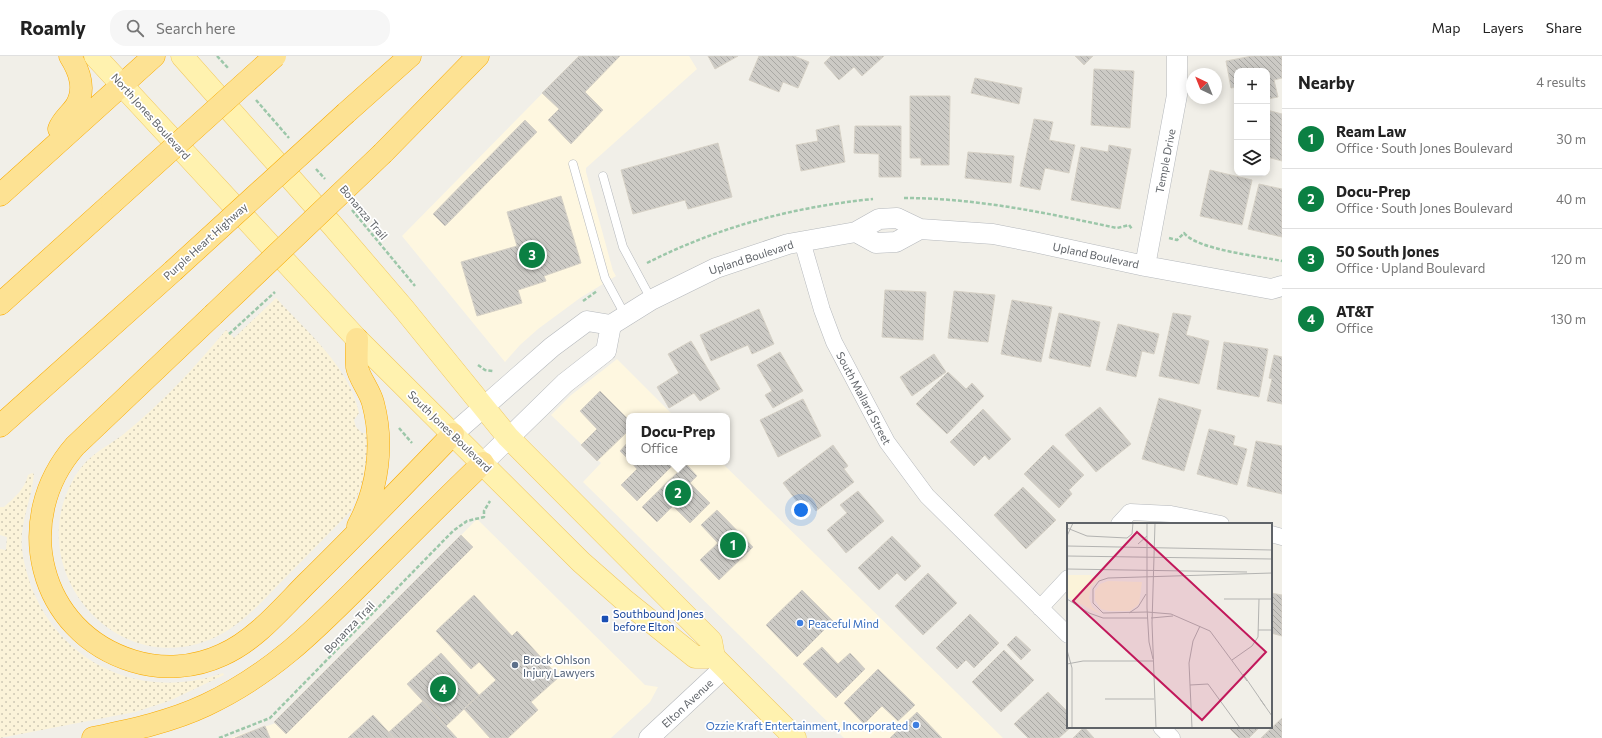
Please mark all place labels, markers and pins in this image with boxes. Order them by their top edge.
pin: 3 [519,240,545,270]
pin: 2 [665,478,691,508]
pin: 1 [720,530,746,560]
place label: Southbound Jones before Elton [613,607,704,633]
marker: Southbound Jones before Elton [600,614,610,624]
place label: Peaceful Mind [808,617,879,630]
marker: Peaceful Mind [795,618,805,628]
place label: Brock Ohlson Injury Lawyers [523,653,595,679]
marker: Brock Ohlson Injury Lawyers [510,660,520,670]
pin: 4 [430,674,456,704]
place label: Ozzie Kraft Entertainment, Incorporated [706,719,908,732]
marker: Ozzie Kraft Entertainment, Incorporated [911,720,921,730]

